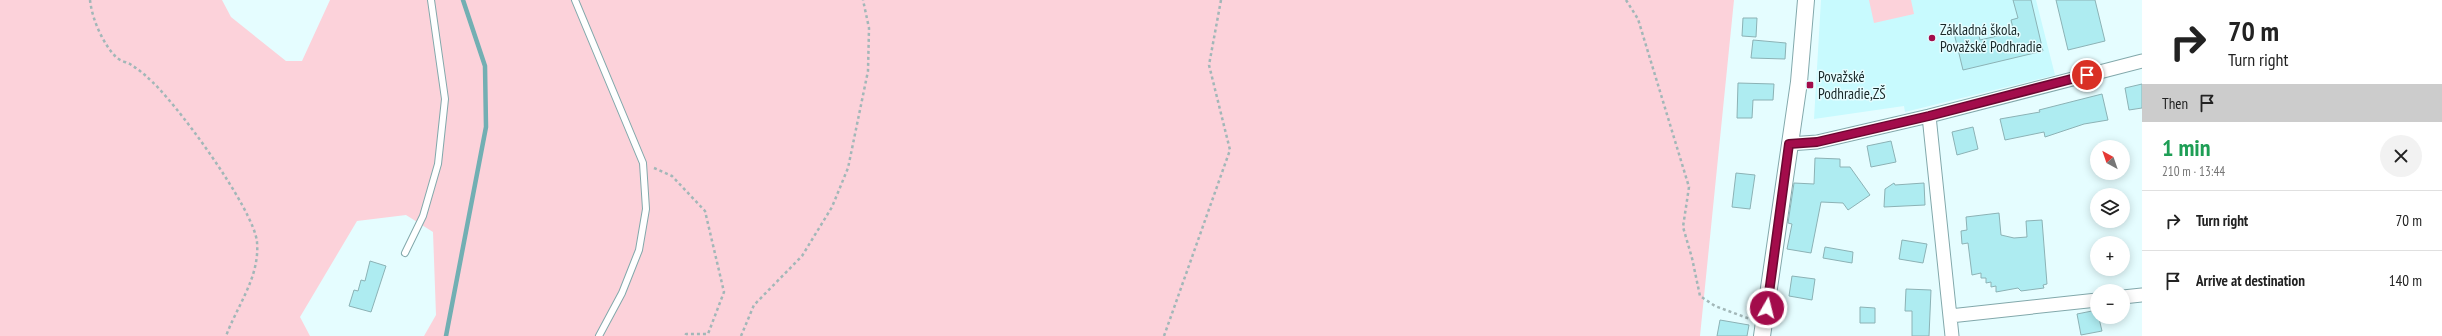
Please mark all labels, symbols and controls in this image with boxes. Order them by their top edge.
text: 70 m [2228,12,2279,49]
icon: right [2162,16,2214,68]
place label: Základná škola, Považské Podhradie [1940,20,2042,56]
marker: Základná škola, Považské Podhradie [1927,33,1937,43]
text: Turn right [2228,48,2288,71]
pin [2070,58,2104,92]
icon: arrive [2076,64,2098,86]
place label: Považské Podhradie,ZŠ [1818,67,1886,103]
marker: Považské Podhradie,ZŠ [1805,80,1815,90]
icon: arrive [2196,92,2218,114]
text: Then [2162,94,2188,113]
text: 1 min [2162,132,2210,163]
button: close [2380,135,2422,177]
north arrow [2090,140,2130,180]
map controls [2090,140,2130,324]
text: 210 m · 13:44 [2162,163,2225,180]
button: layers [2090,188,2130,228]
icon: right [2162,210,2184,232]
text: Turn right [2196,211,2248,230]
text: 70 m [2396,211,2422,230]
button: + [2090,236,2130,276]
icon: arrive [2162,270,2184,292]
text: Arrive at destination [2196,271,2305,290]
text: 140 m [2389,271,2422,290]
button: − [2090,284,2130,324]
position arrow [1746,287,1788,329]

